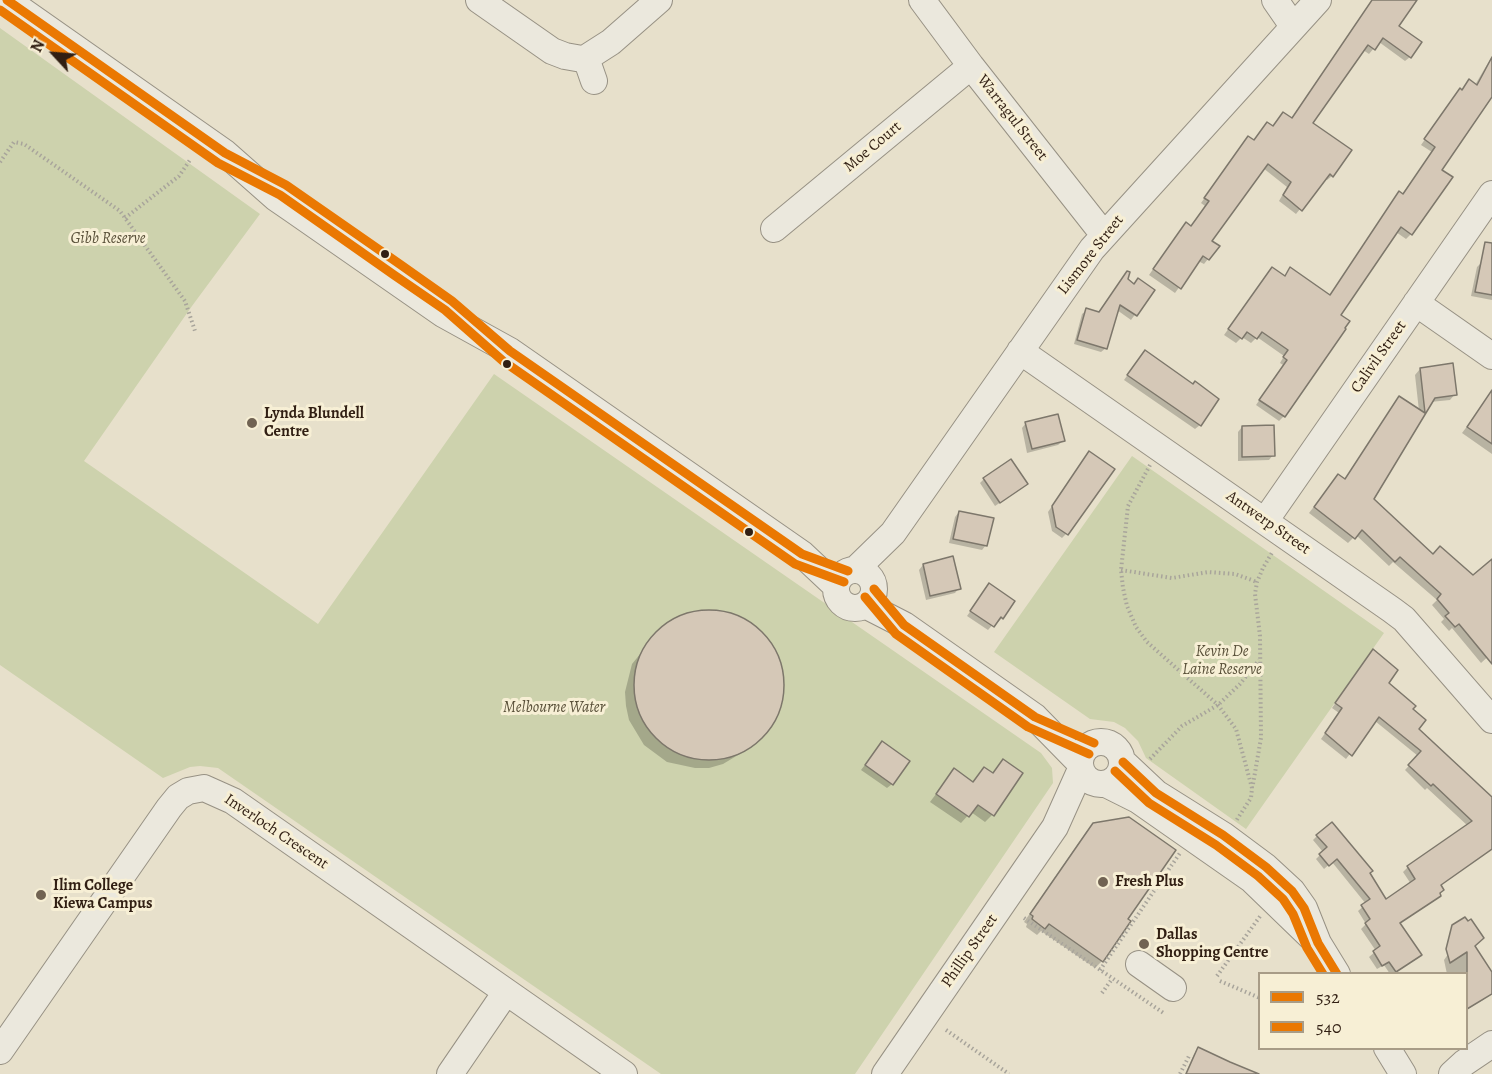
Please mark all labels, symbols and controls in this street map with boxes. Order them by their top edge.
north arrow [24,24,84,84]
text: N [25,36,50,56]
street label: Warragul Street [973,71,1051,165]
street label: Moe Court [840,117,906,177]
street label: Lismore Street [1054,211,1128,299]
park label: Gibb Reserve [70,229,146,249]
unlabelled marker [379,248,391,260]
street label: Calivil Street [1347,317,1411,397]
unlabelled marker [501,358,513,370]
place label: Lynda Blundell Centre [264,404,364,442]
marker: Lynda Blundell Centre [245,416,259,430]
street label: Antwerp Street [1222,487,1314,559]
unlabelled marker [743,526,755,538]
park label: Kevin De Laine Reserve [1182,642,1262,680]
park label: Melbourne Water [503,698,605,718]
street label: Inverloch Crescent [220,790,332,874]
place label: Fresh Plus [1115,872,1184,892]
marker: Fresh Plus [1096,875,1110,889]
place label: Ilim College Kiewa Campus [53,876,152,914]
marker: Ilim College Kiewa Campus [34,888,48,902]
street label: Phillip Street [938,911,1002,991]
place label: Dallas Shopping Centre [1156,925,1268,963]
marker: Dallas Shopping Centre [1137,937,1151,951]
legend [1258,972,1468,1050]
text: 532 [1316,985,1340,1009]
text: 540 [1316,1015,1342,1039]

